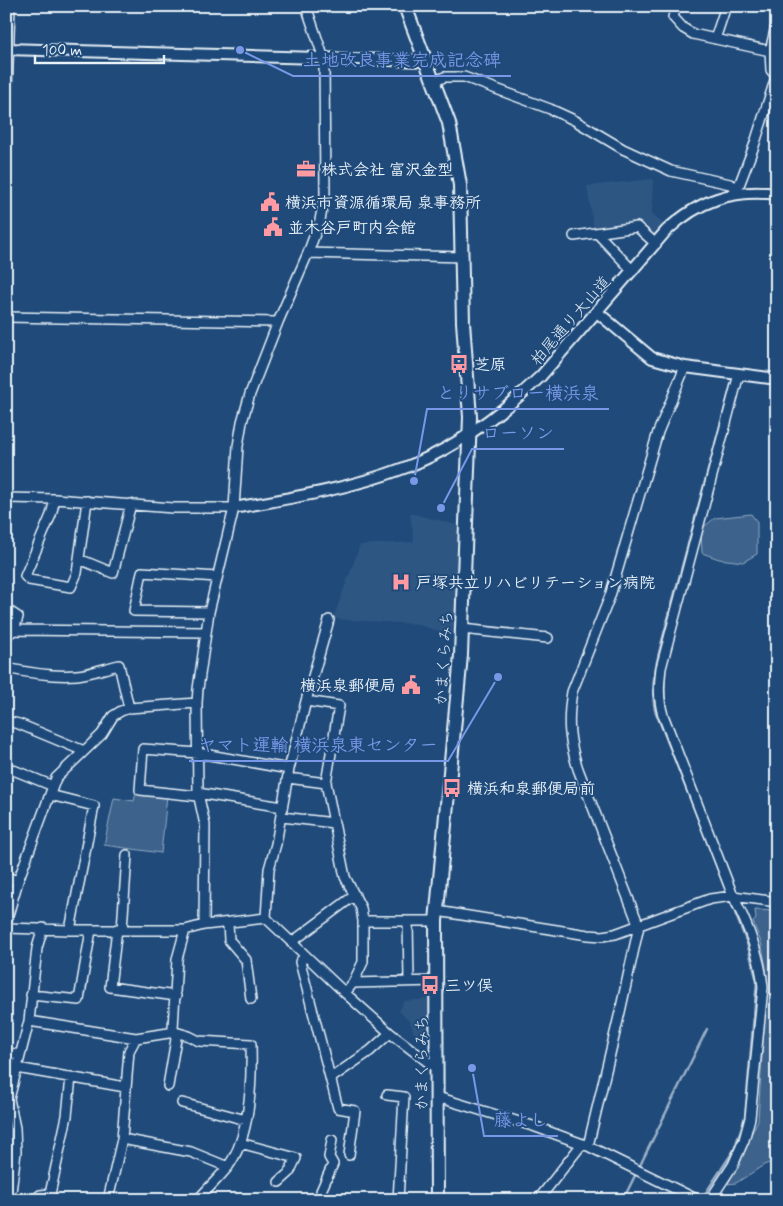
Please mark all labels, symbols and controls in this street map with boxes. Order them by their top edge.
scale bar [35,32,164,64]
text: 100 m [42,41,82,61]
callout: 土地改良事業完成記念碑 [293,43,511,76]
text: 土地改良事業完成記念碑 [303,49,501,73]
office icon: 株式会社 富沢金型 [295,158,317,180]
place label: 株式会社 富沢金型 [321,160,453,181]
public building icon: 横浜市資源循環局 泉事務所 [259,191,281,213]
place label: 横浜市資源循環局 泉事務所 [285,193,481,214]
public building icon: 並木谷戸町内会館 [262,216,284,238]
place label: 並木谷戸町内会館 [288,218,416,239]
street label: 柏尾通り大山道 [526,272,616,370]
bus stop icon: 芝原 [448,353,470,375]
place label: 芝原 [474,355,506,376]
callout: とりサブロー横浜泉 [427,376,609,409]
text: とりサブロー横浜泉 [437,382,599,406]
callout: ローソン [472,416,564,449]
text: ローソン [482,422,554,446]
hospital icon: 戸塚共立リハビリテーション病院 [390,571,412,593]
place label: 戸塚共立リハビリテーション病院 [416,573,655,594]
street label: かまくらみち [431,610,458,706]
public building icon: 横浜泉郵便局 [400,674,422,696]
place label: 横浜泉郵便局 [300,676,396,697]
callout: ヤマト運輸 横浜泉東センター [189,728,448,761]
text: ヤマト運輸 横浜泉東センター [199,734,437,758]
bus stop icon: 横浜和泉郵便局前 [441,777,463,799]
place label: 横浜和泉郵便局前 [467,779,595,800]
bus stop icon: 三ツ俣 [419,974,441,996]
place label: 三ツ俣 [445,976,493,997]
street label: かまくらみち [412,1015,433,1111]
callout: 藤よし [484,1103,558,1136]
text: 藤よし [494,1109,548,1133]

